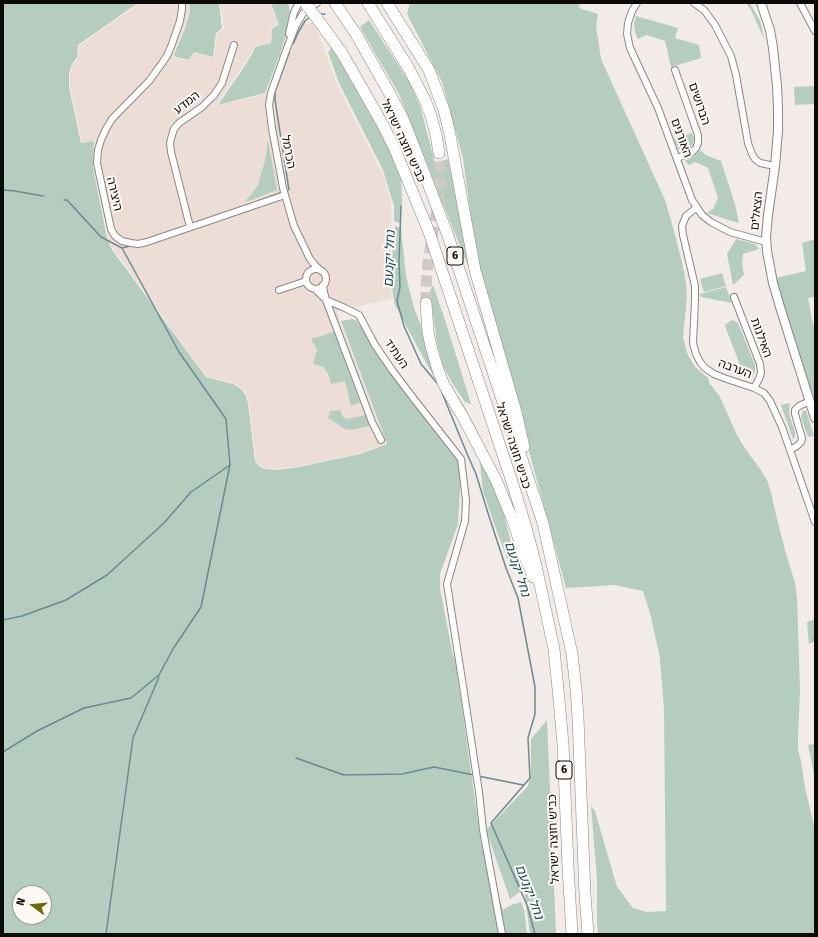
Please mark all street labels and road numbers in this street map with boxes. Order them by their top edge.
street label: הברושים [685,81,713,127]
street label: המדע [171,88,203,118]
street label: כביש חוצה ישראל [378,97,428,185]
street label: האורנים [667,116,695,160]
street label: הכרמל [278,134,298,170]
street label: היצירה [103,176,125,212]
street label: הצאלים [748,191,766,231]
road number: 6 [447,247,463,265]
street label: האילנות [747,316,775,360]
street label: העתיד [381,336,411,372]
street label: הערבה [716,356,754,382]
street label: כביש חוצה ישראל [492,401,534,491]
road number: 6 [556,761,572,779]
street label: כביש חוצה ישראל [545,794,563,884]

